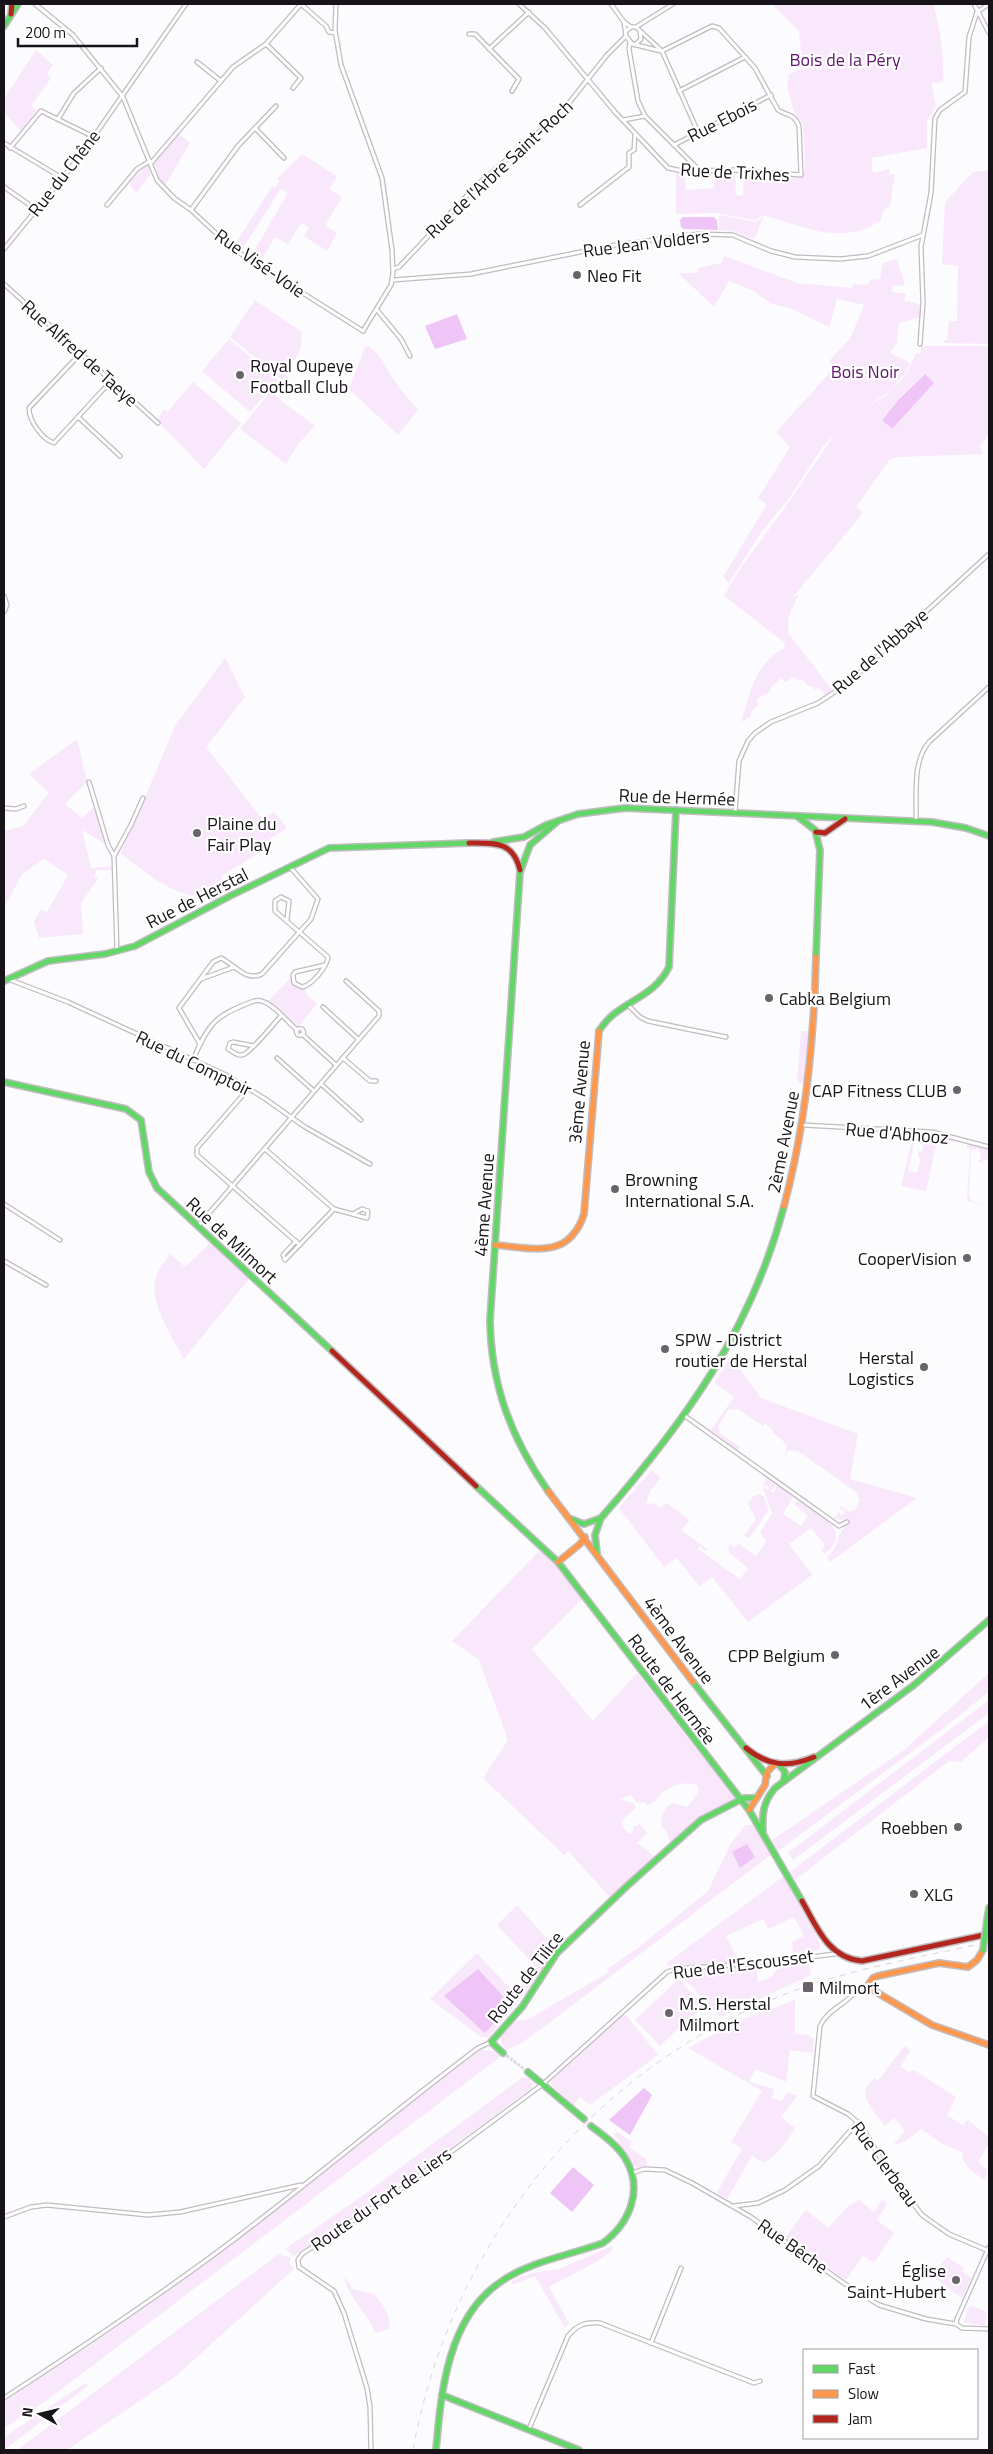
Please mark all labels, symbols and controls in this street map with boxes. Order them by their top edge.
scale bar [18,15,136,47]
text: 200 m [25,21,66,44]
park label: Bois de la Péry [789,46,901,73]
street label: Rue Ebois [683,91,761,149]
street label: Rue de l'Arbre Saint-Roch [419,93,579,245]
street label: Rue du Chêne [21,124,107,222]
street label: Rue de Trixhes [680,156,790,188]
street label: Rue Visé-Voie [209,222,311,304]
street label: Rue Jean Volders [581,222,711,264]
place label: Neo Fit [587,262,642,289]
marker: Neo Fit [571,269,583,281]
street label: Rue Alfred de Taeye [16,293,144,413]
place label: Royal Oupeye Football Club [250,352,353,400]
park label: Bois Noir [831,358,899,385]
marker: Royal Oupeye Football Club [234,369,246,381]
street label: Rue de l'Abbaye [826,602,934,700]
street label: Rue de Hermée [618,781,736,813]
place label: Plaine du Fair Play [207,810,277,858]
marker: Plaine du Fair Play [191,827,203,839]
street label: Rue de Herstal [141,861,253,935]
place label: Cabka Belgium [779,985,891,1012]
marker: Cabka Belgium [763,992,775,1004]
street label: Rue du Comptoir [131,1023,257,1103]
street label: 3ème Avenue [561,1039,597,1145]
place label: CAP Fitness CLUB [812,1077,947,1104]
marker: CAP Fitness CLUB [951,1084,963,1096]
street label: 2ème Avenue [760,1089,806,1195]
street label: Rue d'Abhooz [844,1115,950,1151]
street label: 4ème Avenue [467,1152,501,1258]
place label: Browning International S.A. [625,1166,754,1214]
marker: Browning International S.A. [609,1183,621,1195]
street label: Rue de Milmort [180,1190,284,1290]
place label: CooperVision [858,1245,957,1272]
marker: CooperVision [961,1252,973,1264]
place label: SPW - District routier de Herstal [675,1326,807,1374]
marker: SPW - District routier de Herstal [659,1343,671,1355]
place label: Herstal Logistics [848,1344,914,1392]
marker: Herstal Logistics [918,1361,930,1373]
street label: 4ème Avenue [637,1591,721,1689]
street label: Route de Hermée [621,1628,723,1750]
street label: 1ère Avenue [853,1639,945,1717]
place label: CPP Belgium [728,1642,825,1669]
marker: CPP Belgium [829,1649,841,1661]
place label: Roebben [881,1814,948,1841]
marker: Roebben [952,1821,964,1833]
place label: XLG [924,1881,953,1908]
marker: XLG [908,1888,920,1900]
street label: Route de Tilice [480,1925,570,2029]
street label: Rue de l'Escousset [671,1942,815,1986]
place label: Milmort [819,1974,880,2001]
marker: Milmort [801,1980,815,1994]
place label: M.S. Herstal Milmort [679,1990,771,2038]
marker: M.S. Herstal Milmort [663,2007,675,2019]
street label: Rue Clerbeau [845,2116,925,2212]
street label: Route du Fort de Liers [305,2140,457,2258]
street label: Rue Bêche [752,2212,834,2280]
place label: Église Saint-Hubert [847,2257,947,2305]
marker: Église Saint-Hubert [950,2274,962,2286]
legend [803,2349,978,2439]
text: Fast [848,2357,876,2380]
text: Slow [848,2382,879,2405]
north arrow [15,2389,65,2439]
text: N [16,2406,38,2418]
text: Jam [848,2407,872,2430]

